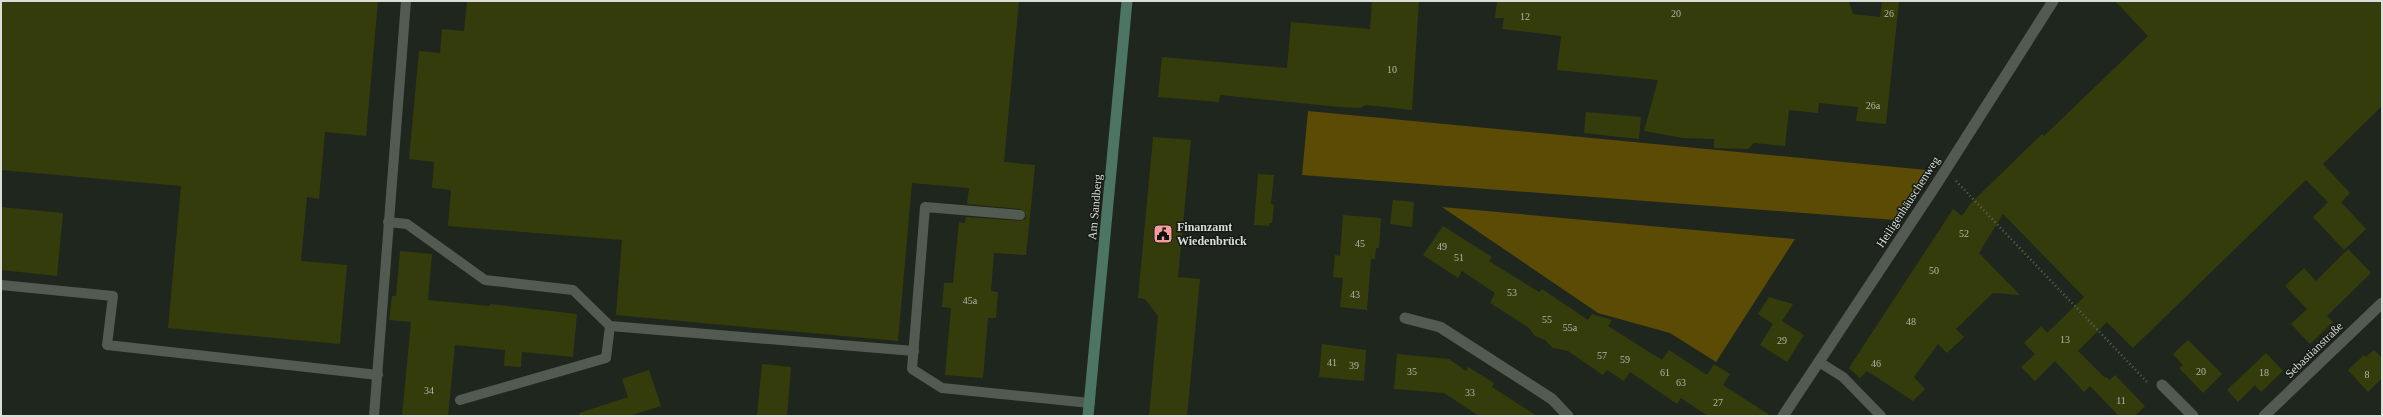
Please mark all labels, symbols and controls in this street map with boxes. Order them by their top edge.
house number: 20 [1671,8,1681,19]
house number: 26 [1884,8,1894,19]
house number: 12 [1520,11,1530,22]
house number: 10 [1387,64,1397,75]
house number: 26a [1866,100,1881,111]
street label: Heiligenhäuschenweg [1873,154,1943,250]
street label: Am Sandberg [1085,173,1105,241]
place label: Finanzamt Wiedenbrück [1177,220,1247,248]
public building icon: Finanzamt Wiedenbrück [1152,223,1174,245]
house number: 52 [1959,228,1969,239]
house number: 45 [1355,238,1365,249]
house number: 49 [1437,241,1447,252]
house number: 51 [1454,252,1464,263]
house number: 50 [1929,265,1939,276]
house number: 53 [1507,287,1517,298]
house number: 43 [1350,289,1360,300]
house number: 45a [963,295,978,306]
house number: 55 [1542,314,1552,325]
house number: 48 [1906,316,1916,327]
street label: Sebastianstraße [2282,319,2346,381]
house number: 55a [1563,322,1578,333]
house number: 13 [2060,334,2070,345]
house number: 29 [1777,335,1787,346]
house number: 57 [1597,350,1607,361]
house number: 59 [1620,354,1630,365]
house number: 41 [1327,357,1337,368]
house number: 46 [1871,358,1881,369]
house number: 39 [1349,360,1359,371]
house number: 35 [1407,366,1417,377]
house number: 20 [2196,366,2206,377]
house number: 61 [1660,367,1670,378]
house number: 18 [2259,367,2269,378]
house number: 8 [2365,369,2370,380]
house number: 63 [1676,377,1686,388]
house number: 34 [424,385,434,396]
house number: 33 [1465,387,1475,398]
house number: 11 [2116,395,2126,406]
house number: 27 [1713,397,1723,408]

